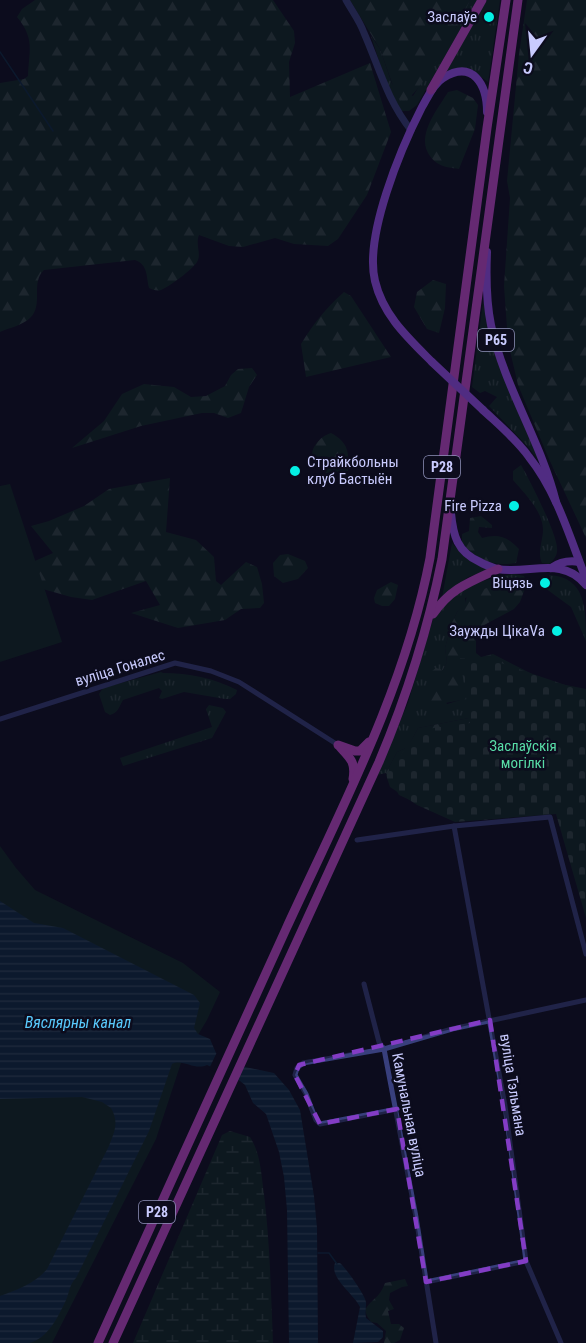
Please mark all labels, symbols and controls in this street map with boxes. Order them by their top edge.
place label: Заслаўе [427,8,477,26]
marker: Заслаўе [482,10,496,24]
north arrow [502,24,562,84]
text: С [521,58,535,78]
road number: Р65 [478,329,514,351]
place label: Страйкбольны клуб Бастыён [307,453,399,488]
road number: Р28 [424,456,460,478]
marker: Страйкбольны клуб Бастыён [288,464,302,478]
place label: Fire Pizza [444,497,502,515]
marker: Fire Pizza [507,499,521,513]
place label: Віцязь [492,574,533,592]
marker: Віцязь [538,576,552,590]
place label: Заужды ЦікаVа [449,622,545,640]
marker: Заужды ЦікаVа [550,624,564,638]
street label: вуліца Гоналес [73,646,167,690]
park label: Заслаўскія могілкі [489,737,557,772]
water label: Вяслярны канал [25,1013,131,1032]
street label: вуліца Тэльмана [496,1033,530,1137]
street label: Камунальная вуліца [388,1051,430,1179]
road number: Р28 [139,1201,175,1223]

